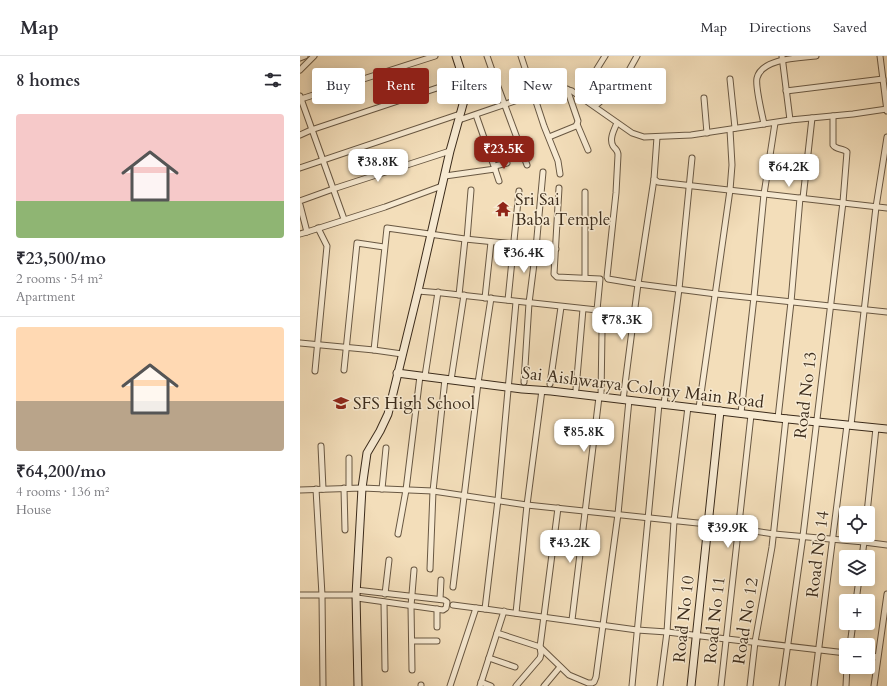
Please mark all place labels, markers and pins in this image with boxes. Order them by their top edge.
pin: ₹23.5K [471,136,537,170]
pin: ₹38.8K [345,149,411,183]
pin: ₹64.2K [756,154,822,188]
place label: Sri Sai Baba Temple [515,188,611,231]
temple icon: Sri Sai Baba Temple [494,200,512,218]
pin: ₹36.4K [491,240,557,274]
pin: ₹78.3K [589,307,655,341]
place label: SFS High School [353,392,476,415]
school or university icon: SFS High School [332,394,350,412]
pin: ₹85.8K [551,419,617,453]
pin: ₹39.9K [695,515,761,549]
pin: ₹43.2K [537,530,603,564]

